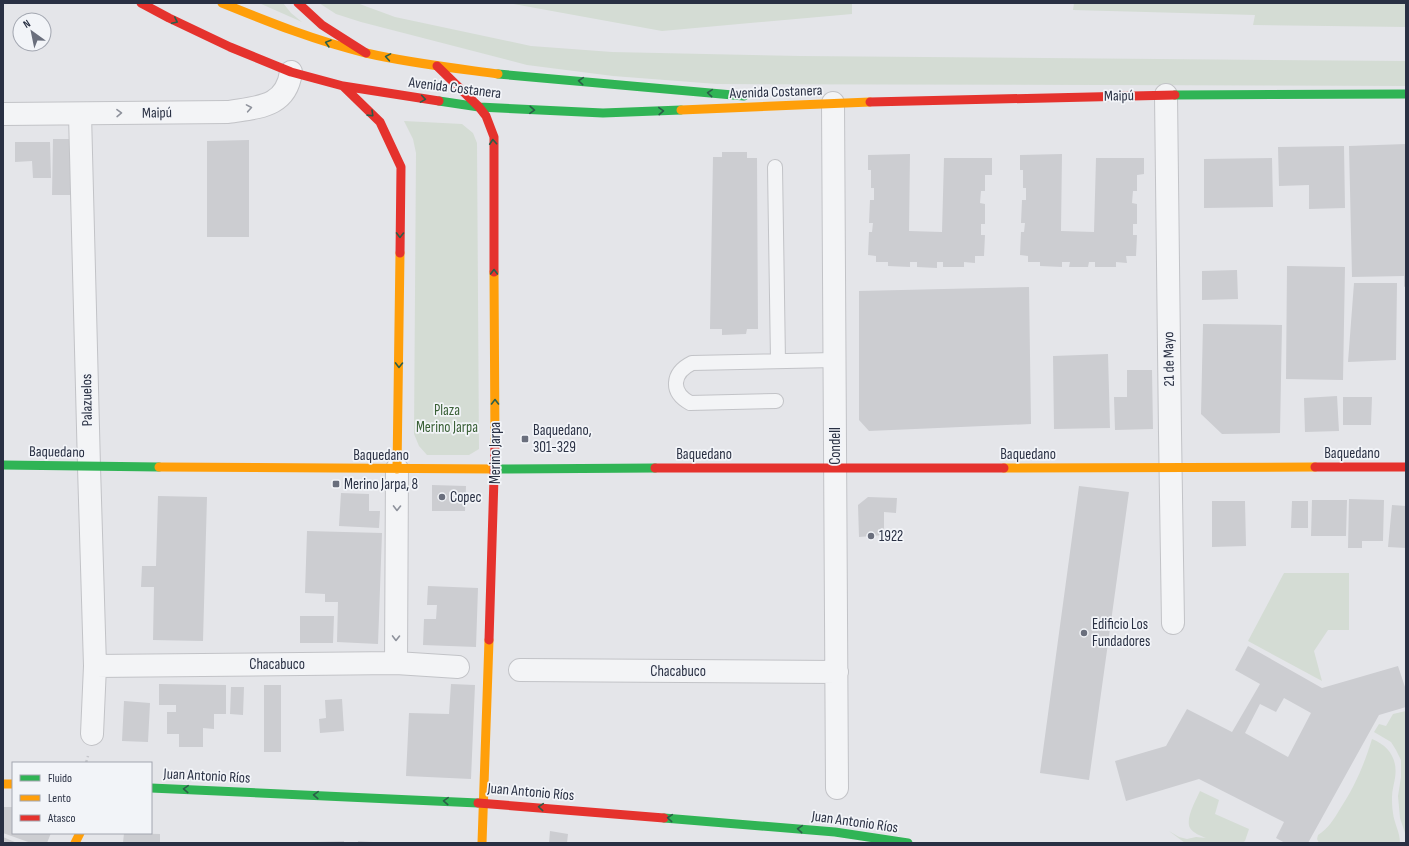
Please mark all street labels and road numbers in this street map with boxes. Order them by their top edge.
street label: Avenida Costanera [407,73,502,103]
street label: Avenida Costanera [728,81,823,103]
street label: Maipú [1104,86,1134,106]
street label: Maipú [142,103,172,123]
street label: 21 de Mayo [1159,331,1179,387]
street label: Palazuelos [77,374,97,426]
street label: Merino Jarpa [486,422,505,484]
street label: Condell [826,427,845,465]
street label: Baquedano [29,442,85,462]
street label: Baquedano [1324,444,1380,463]
street label: Baquedano [676,445,732,464]
street label: Baquedano [1000,445,1056,464]
street label: Baquedano [353,446,409,465]
street label: Chacabuco [249,655,305,674]
street label: Chacabuco [650,662,706,681]
street label: Juan Antonio Ríos [162,764,251,788]
street label: Juan Antonio Ríos [486,779,575,805]
street label: Juan Antonio Ríos [810,806,899,837]

